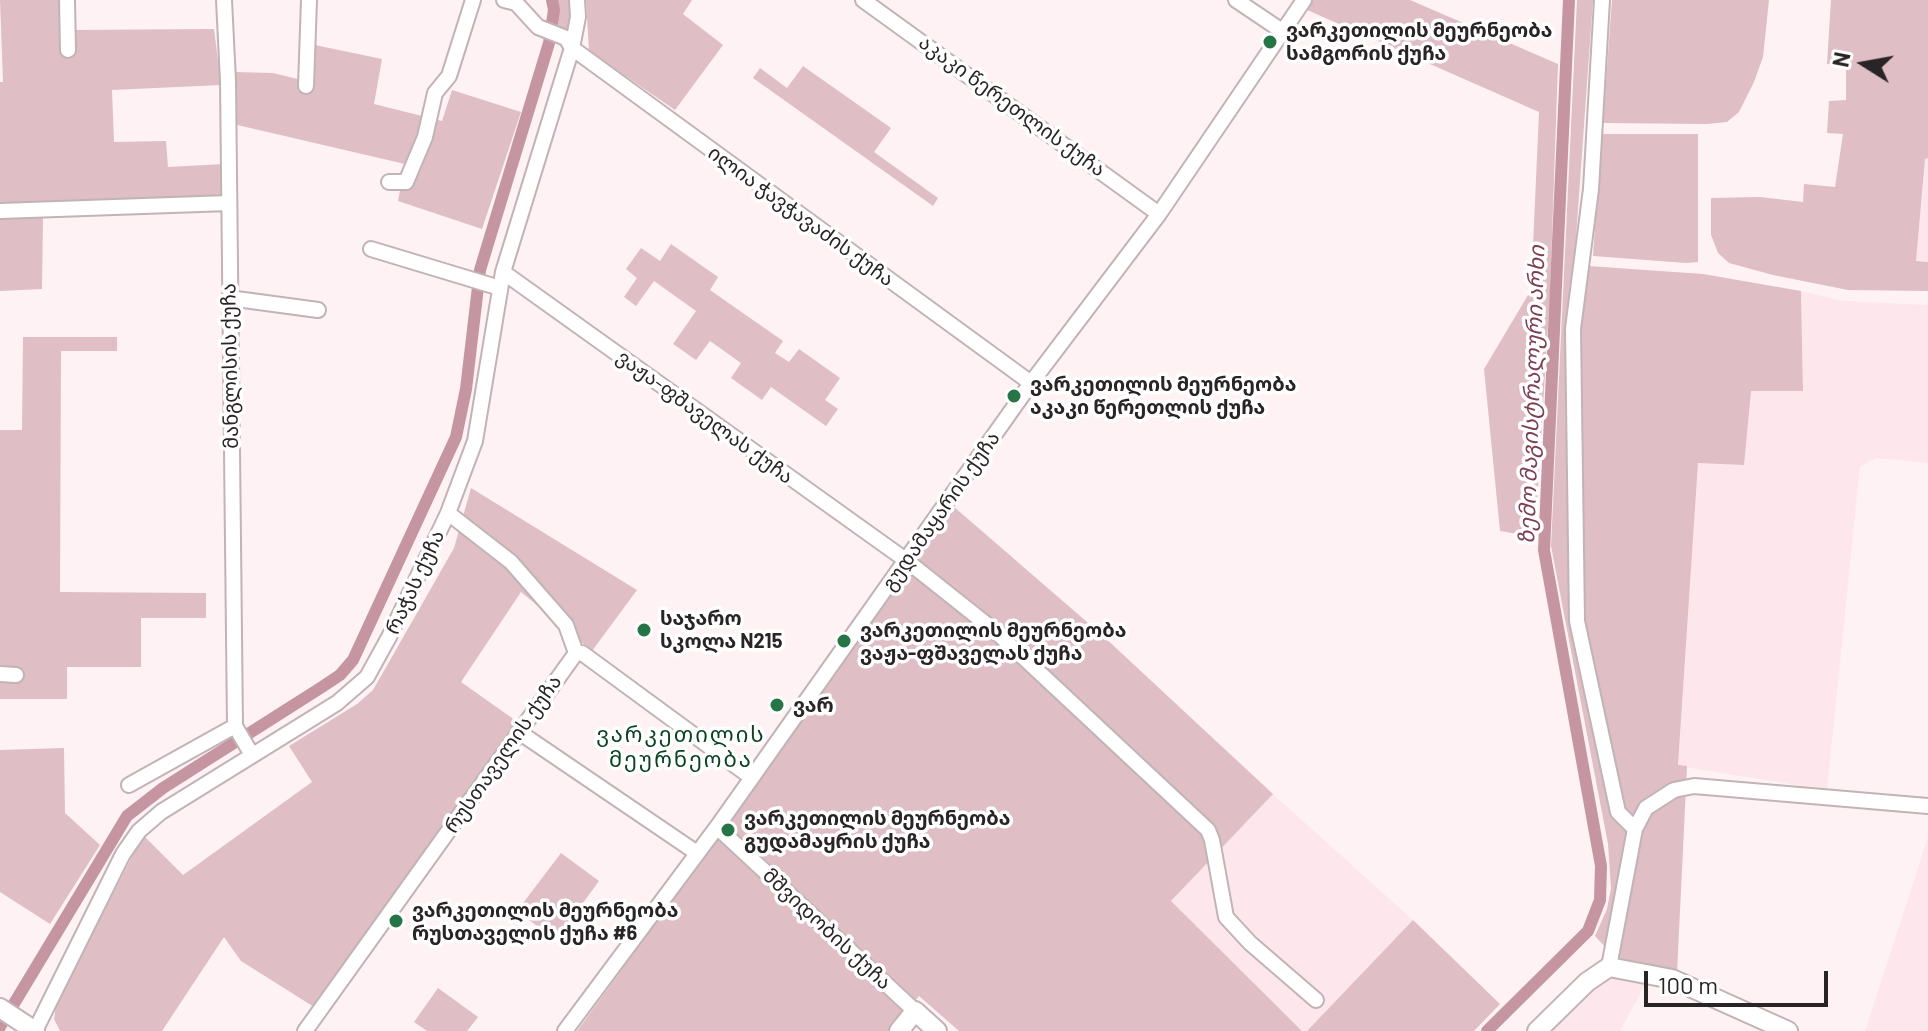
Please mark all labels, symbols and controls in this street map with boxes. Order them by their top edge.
place label: ვარკეთილის მეურნეობა სამგორის ქუჩა [1286,18,1552,65]
north arrow [1824,24,1904,104]
street label: აკაკი წერეთლის ქუჩა [914,30,1110,182]
marker: ვარკეთილის მეურნეობა სამგორის ქუჩა [1261,33,1279,51]
text: N [1826,50,1855,69]
street label: ილია ჭავჭავაძის ქუჩა [703,141,899,291]
water label: ზემო მაგისტრალური არხი [1514,245,1550,545]
street label: მანგლისის ქუჩა [217,283,243,449]
street label: ვაჟა-ფშაველას ქუჩა [612,345,798,489]
place label: ვარკეთილის მეურნეობა აკაკი წერეთლის ქუჩა [1030,372,1296,419]
marker: ვარკეთილის მეურნეობა აკაკი წერეთლის ქუჩა [1005,387,1023,405]
street label: გუდამაყარის ქუჩა [877,427,1005,595]
street label: რაჭას ქუჩა [380,526,450,638]
place label: საჯარო სკოლა N215 [660,606,782,653]
place label: ვარკეთილის მეურნეობა ვაჟა-ფშაველას ქუჩა [860,618,1126,665]
marker: საჯარო სკოლა N215 [635,621,653,639]
marker: ვარკეთილის მეურნეობა ვაჟა-ფშაველას ქუჩა [835,632,853,650]
street label: რუსთაველის ქუჩა [439,670,567,838]
place label: ვარ [793,693,834,717]
marker: ვარ [768,696,786,714]
district label: ვარკეთილის მეურნეობა [596,722,766,774]
place label: ვარკეთილის მეურნეობა გუდამაყრის ქუჩა [744,806,1010,853]
marker: ვარკეთილის მეურნეობა გუდამაყრის ქუჩა [719,821,737,839]
street label: მშვიდობის ქუჩა [758,863,896,995]
place label: ვარკეთილის მეურნეობა რუსთაველის ქუჩა #6 [412,898,678,945]
marker: ვარკეთილის მეურნეობა რუსთაველის ქუჩა #6 [387,912,405,930]
scale bar [1648,955,1832,1005]
text: 100 m [1658,970,1718,999]

